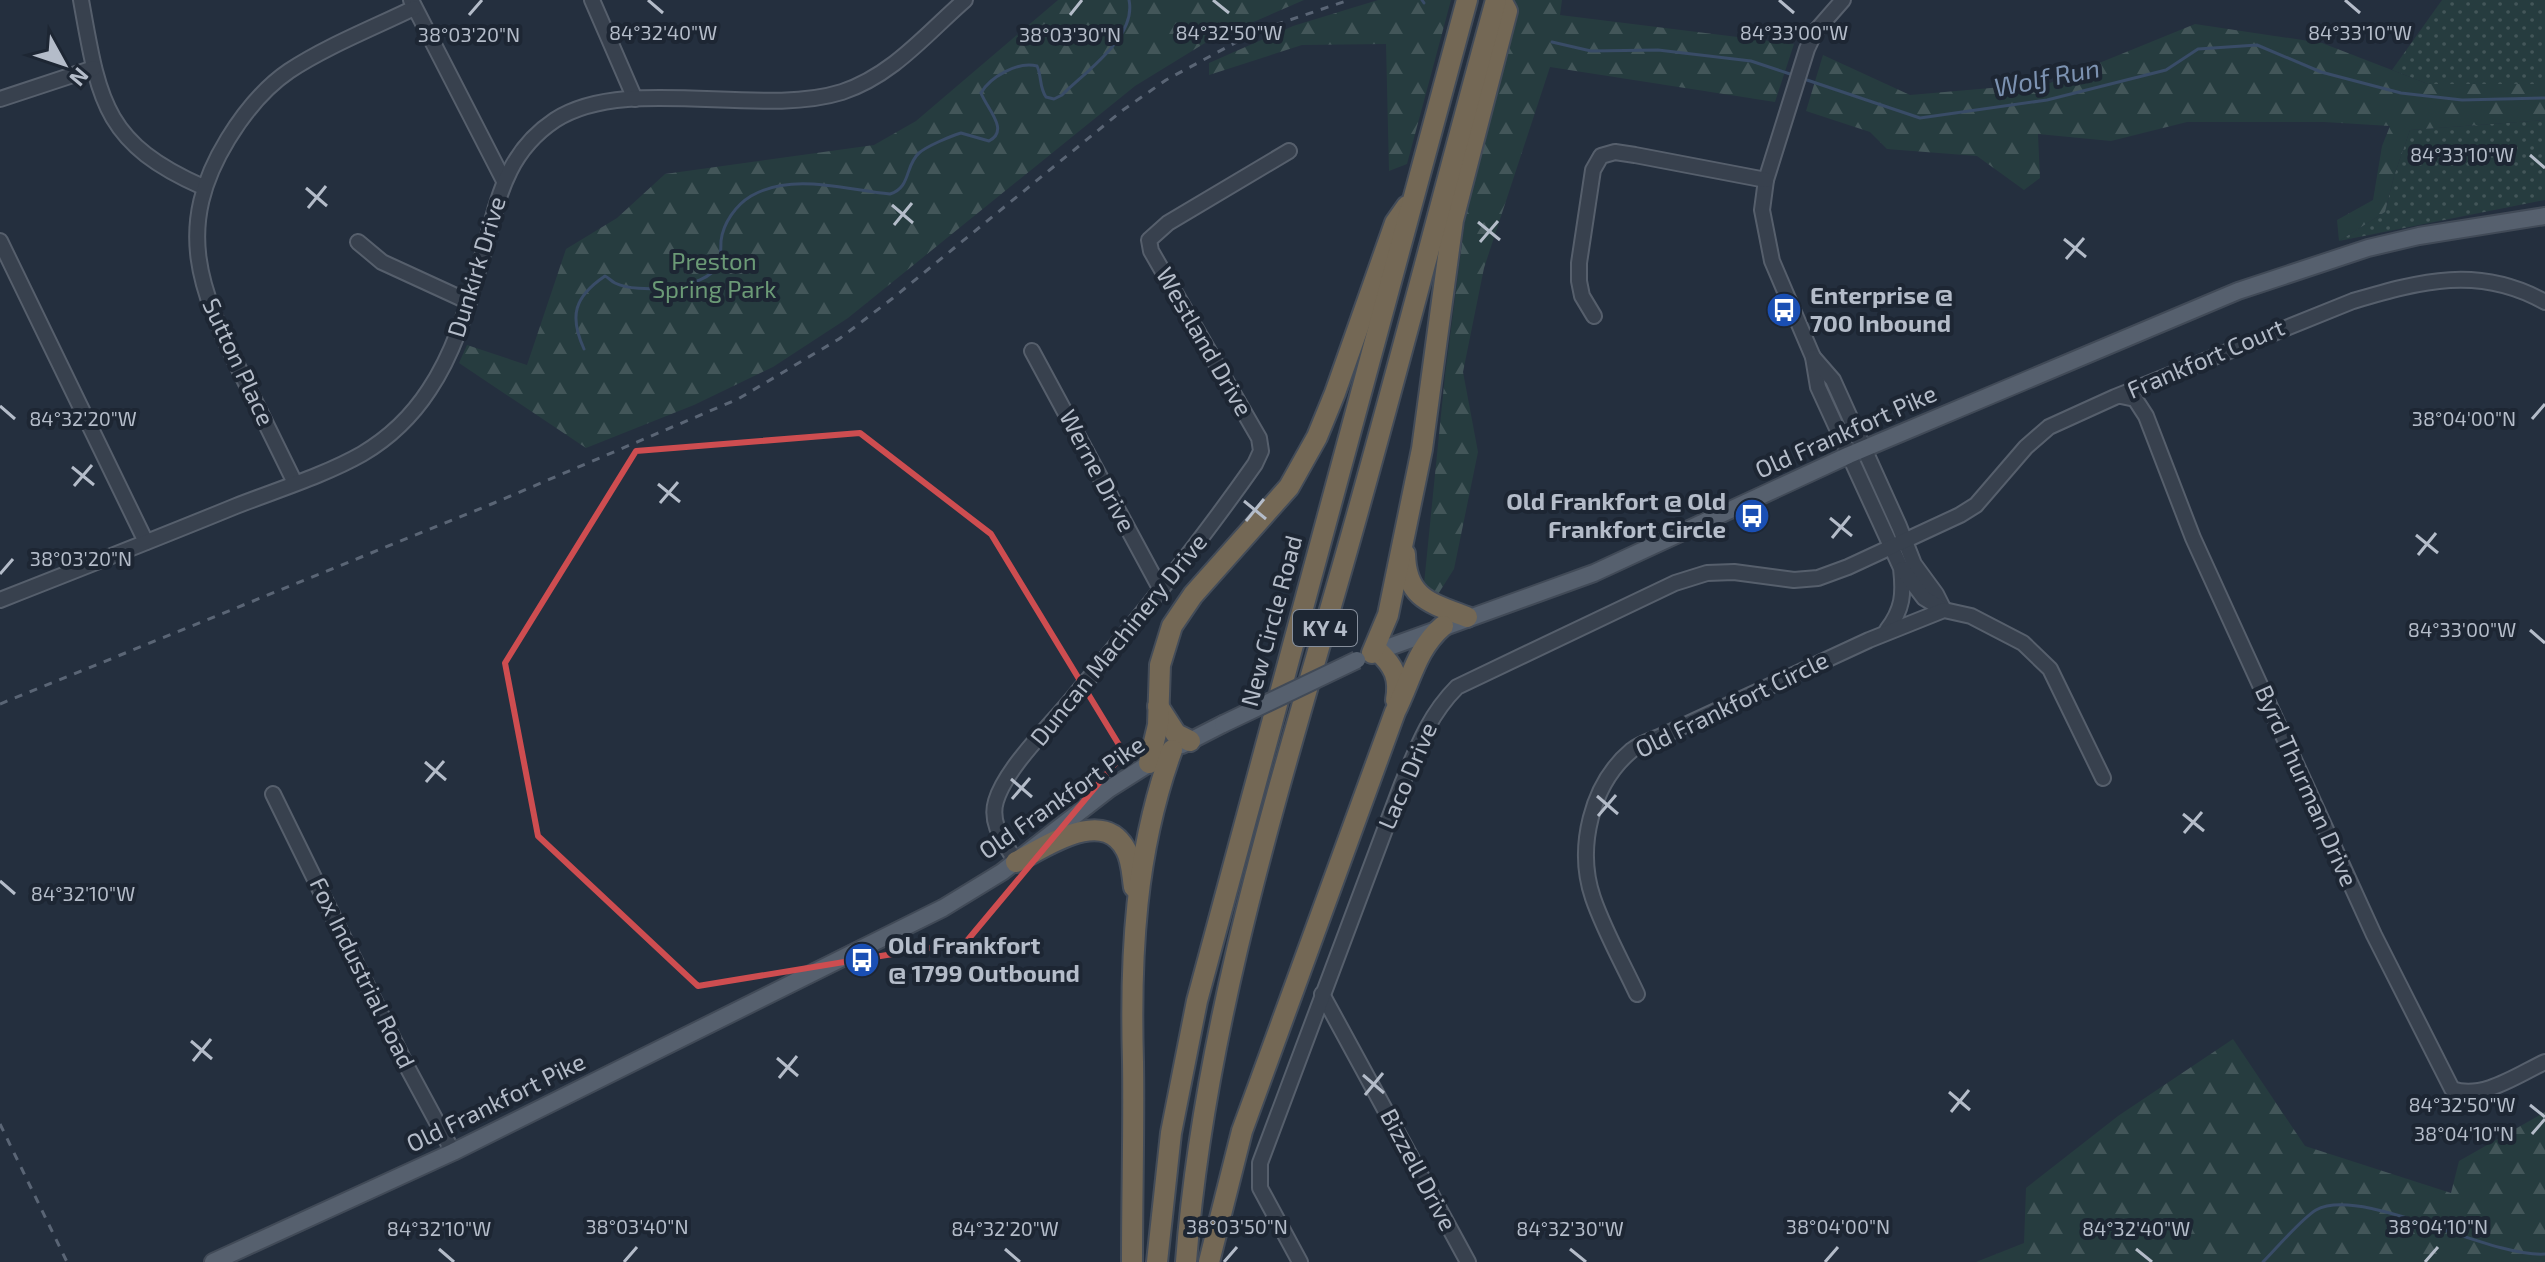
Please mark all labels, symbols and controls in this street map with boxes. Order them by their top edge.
text: 84°32'40"W [609,20,717,44]
text: 84°32'50"W [1175,20,1283,44]
text: 84°33'00"W [1740,20,1848,44]
text: 84°33'10"W [2308,20,2412,44]
text: 38°03'20"N [418,22,520,46]
text: 38°03'30"N [1019,22,1121,46]
north arrow [24,24,104,104]
water label: Wolf Run [1991,51,2102,102]
text: N [65,63,95,92]
text: 84°33'10"W [2410,142,2514,166]
street label: Dunkirk Drive [440,193,511,340]
park label: Preston Spring Park [652,246,776,303]
street label: Westland Drive [1151,262,1260,421]
place label: Enterprise @ 700 Inbound [1810,280,1953,337]
bus stop icon: Enterprise @ 700 Inbound [1765,291,1803,329]
street label: Sutton Place [197,293,282,430]
street label: Frankfort Court [2122,311,2288,404]
street label: Old Frankfort Pike [1750,378,1940,484]
street label: Werne Drive [1054,404,1143,536]
text: 84°32'20"W [29,406,137,430]
text: 38°04'00"N [2412,406,2516,430]
place label: Old Frankfort @ Old Frankfort Circle [1506,486,1726,543]
bus stop icon: Old Frankfort @ Old Frankfort Circle [1733,497,1771,535]
street label: Duncan Machinery Drive [1023,527,1212,751]
street label: New Circle Road [1234,532,1307,709]
text: 38°03'20"N [30,546,132,570]
road number: KY 4 [1293,610,1357,646]
text: 84°33'00"W [2408,617,2516,641]
street label: Old Frankfort Circle [1630,644,1833,763]
street label: Byrd Thurman Drive [2250,680,2365,890]
street label: Laco Drive [1371,718,1442,833]
street label: Old Frankfort Pike [973,729,1149,865]
street label: Fox Industrial Road [305,872,422,1073]
text: 84°32'10"W [31,881,135,905]
place label: Old Frankfort @ 1799 Outbound [888,930,1080,987]
bus stop icon: Old Frankfort @ 1799 Outbound [843,941,881,979]
street label: Old Frankfort Pike [401,1046,589,1157]
text: 84°32'50"W [2408,1092,2516,1116]
street label: Bizzell Drive [1375,1103,1464,1235]
text: 38°04'10"N [2414,1121,2514,1145]
text: 38°03'40"N [586,1214,689,1238]
text: 38°03'50"N [1186,1214,1288,1238]
text: 38°04'00"N [1786,1214,1890,1238]
text: 38°04'10"N [2388,1214,2488,1238]
text: 84°32'10"W [387,1216,491,1240]
text: 84°32'20"W [951,1216,1059,1240]
text: 84°32'30"W [1516,1216,1624,1240]
text: 84°32'40"W [2082,1216,2190,1240]

